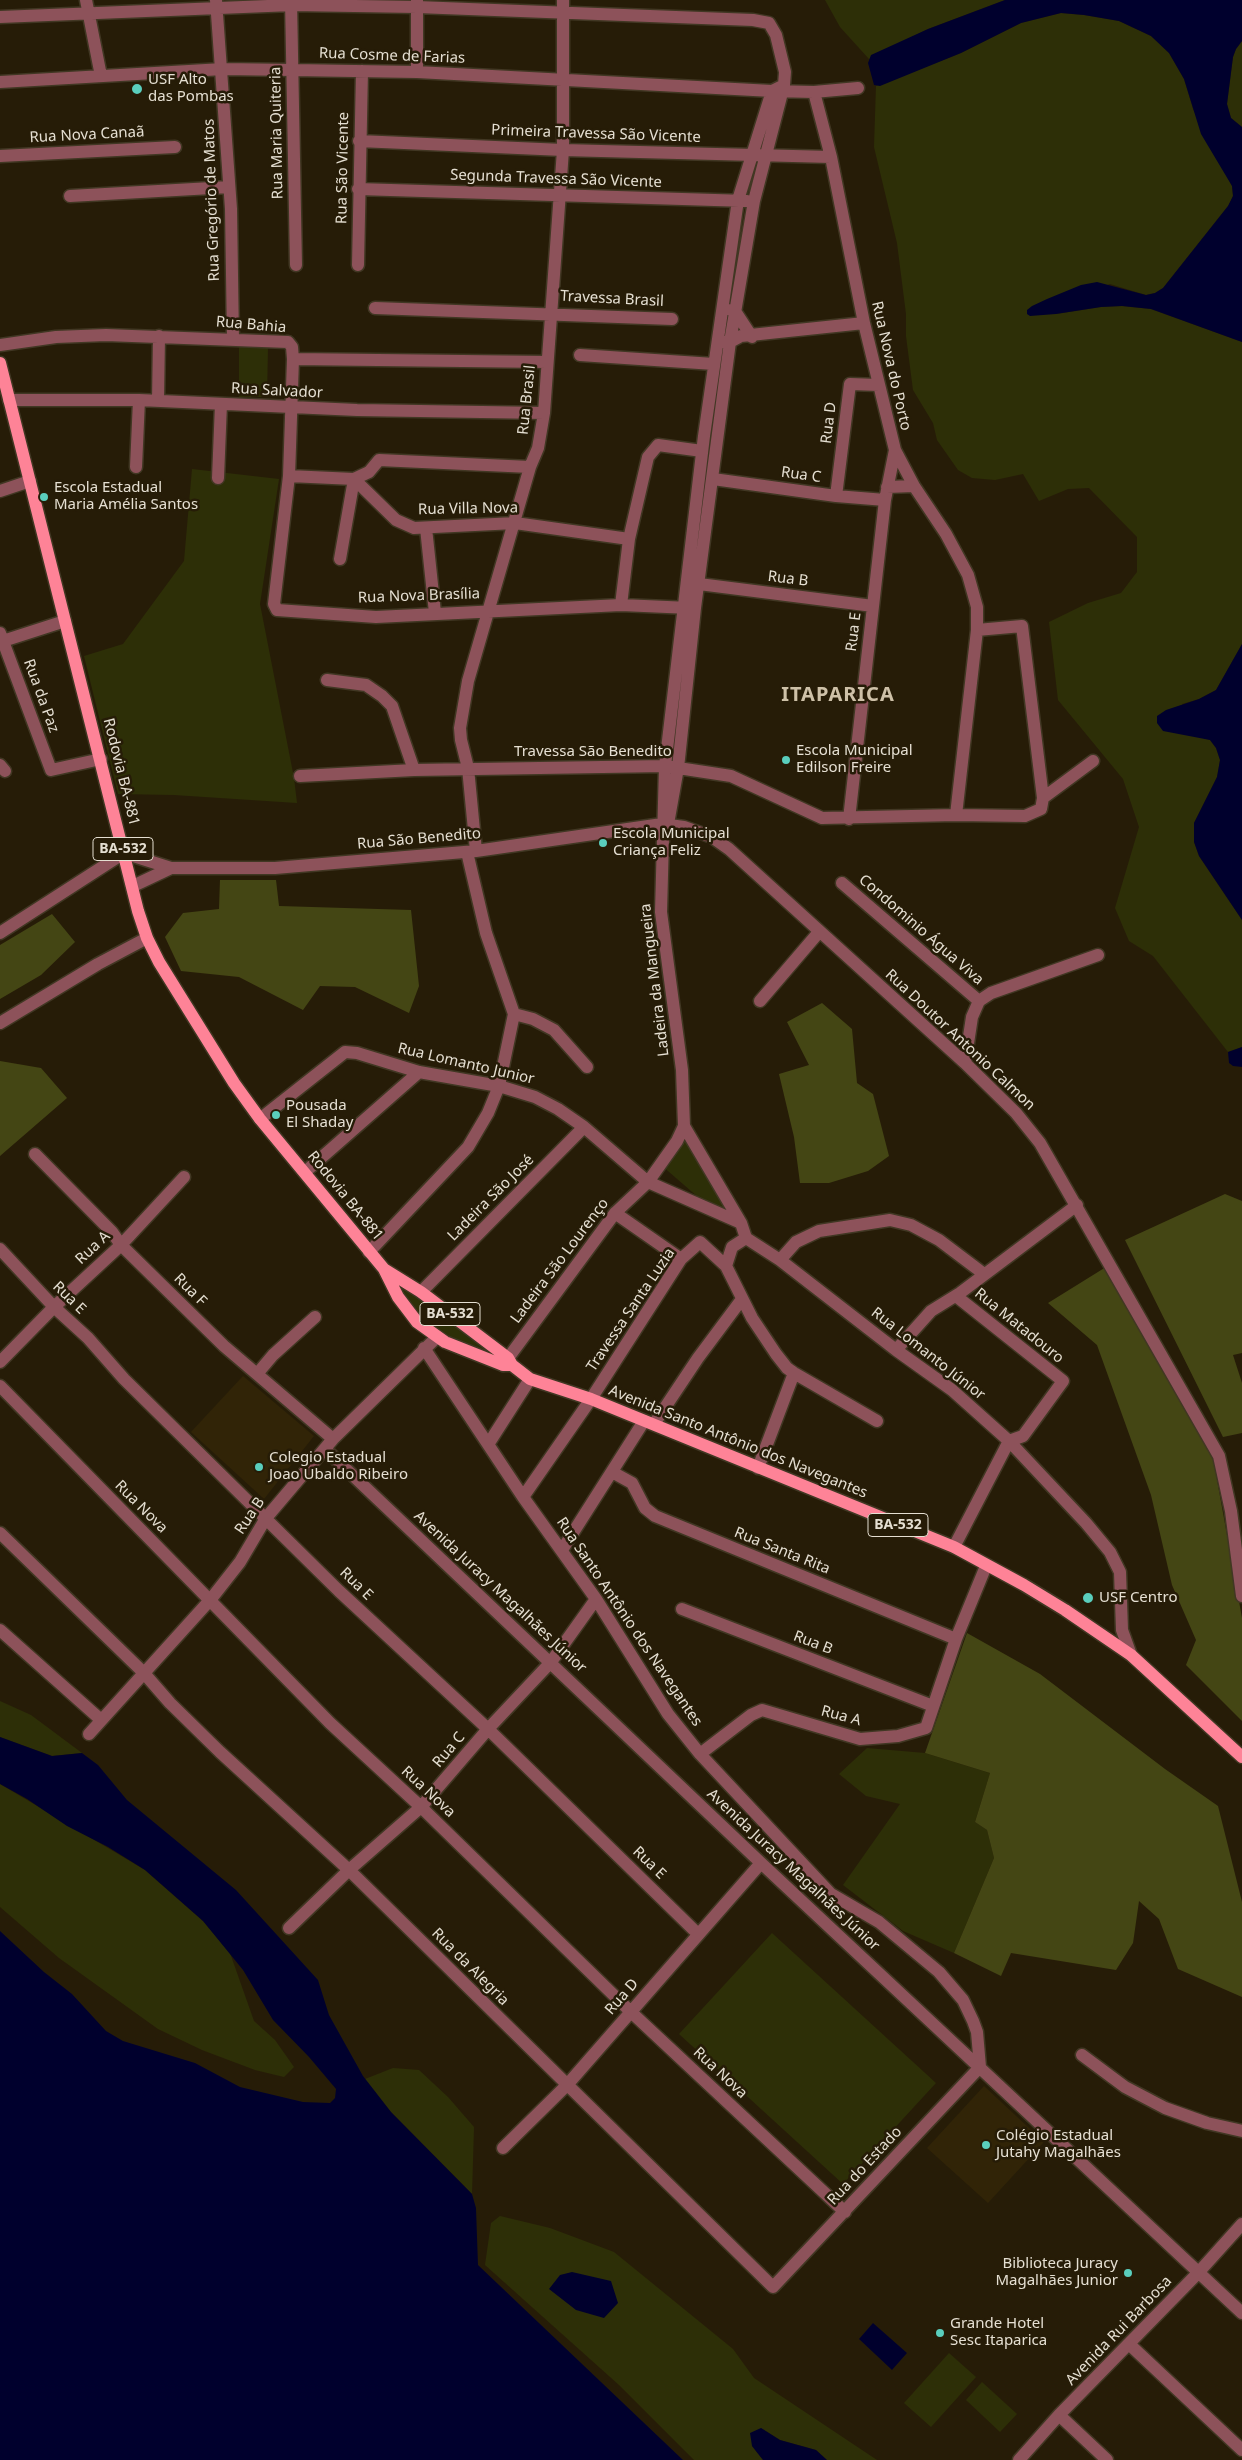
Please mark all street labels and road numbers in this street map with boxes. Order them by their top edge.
street label: Rua Cosme de Farias [318,44,466,68]
street label: Rua Maria Quiteria [267,67,287,199]
street label: Rua São Vicente [333,112,353,224]
street label: Rua Gregório de Matos [200,118,224,282]
street label: Primeira Travessa São Vicente [491,121,701,147]
street label: Rua Nova Canaã [29,123,145,147]
street label: Segunda Travessa São Vicente [450,166,662,192]
street label: Travessa Brasil [560,287,664,311]
street label: Rua Nova do Porto [867,300,915,432]
street label: Rua Bahia [215,313,287,337]
street label: Rua Brasil [514,364,540,436]
street label: Rua Salvador [231,380,323,402]
street label: Rua D [818,401,840,445]
street label: Rua C [780,463,822,487]
street label: Rua Villa Nova [418,499,518,519]
street label: Rua B [767,568,809,590]
street label: Rua Nova Brasília [358,585,480,607]
street label: Rua E [843,611,865,653]
street label: Rua da Paz [19,657,63,735]
street label: Rodovia BA-881 [99,716,143,828]
street label: Travessa São Benedito [514,743,672,761]
street label: Rua São Benedito [356,825,482,853]
road number: BA-532 [93,838,153,861]
street label: Condominio Água Viva [855,871,987,989]
street label: Ladeira da Mangueira [637,902,673,1058]
street label: Rua Doutor Antonio Calmon [881,966,1039,1114]
street label: Rua Lomanto Junior [396,1040,536,1088]
street label: Rodovia BA-881 [303,1148,387,1244]
street label: Ladeira São José [444,1151,538,1245]
street label: Ladeira São Lourenço [507,1195,613,1327]
street label: Rua A [72,1228,114,1268]
street label: Travessa Santa Luzia [583,1245,679,1375]
street label: Rua F [170,1270,210,1310]
street label: Rua E [49,1278,89,1318]
street label: Rua Matadouro [971,1285,1067,1367]
road number: BA-532 [420,1302,480,1326]
street label: Rua Lomanto Júnior [867,1304,989,1404]
street label: Avenida Santo Antônio dos Navegantes [606,1382,870,1502]
street label: Rua Nova [111,1477,171,1537]
street label: Rua B [231,1494,269,1538]
street label: Avenida Juracy Magalhães Júnior [410,1507,590,1677]
street label: Rua Santo Antônio dos Navegantes [552,1514,706,1730]
road number: BA-532 [868,1514,928,1536]
street label: Rua Santa Rita [732,1524,832,1578]
street label: Rua E [336,1564,376,1604]
street label: Rua B [791,1627,835,1659]
street label: Rua A [819,1702,863,1730]
street label: Rua C [429,1729,469,1771]
street label: Rua Nova [397,1763,459,1821]
street label: Avenida Juracy Magalhães Júnior [703,1785,883,1955]
street label: Rua E [629,1843,669,1883]
street label: Rua da Alegria [428,1925,512,2009]
street label: Rua D [601,1975,643,2019]
street label: Rua Nova [689,2044,751,2102]
street label: Rua do Estado [824,2123,906,2209]
street label: Avenida Rui Barbosa [1062,2273,1176,2389]

